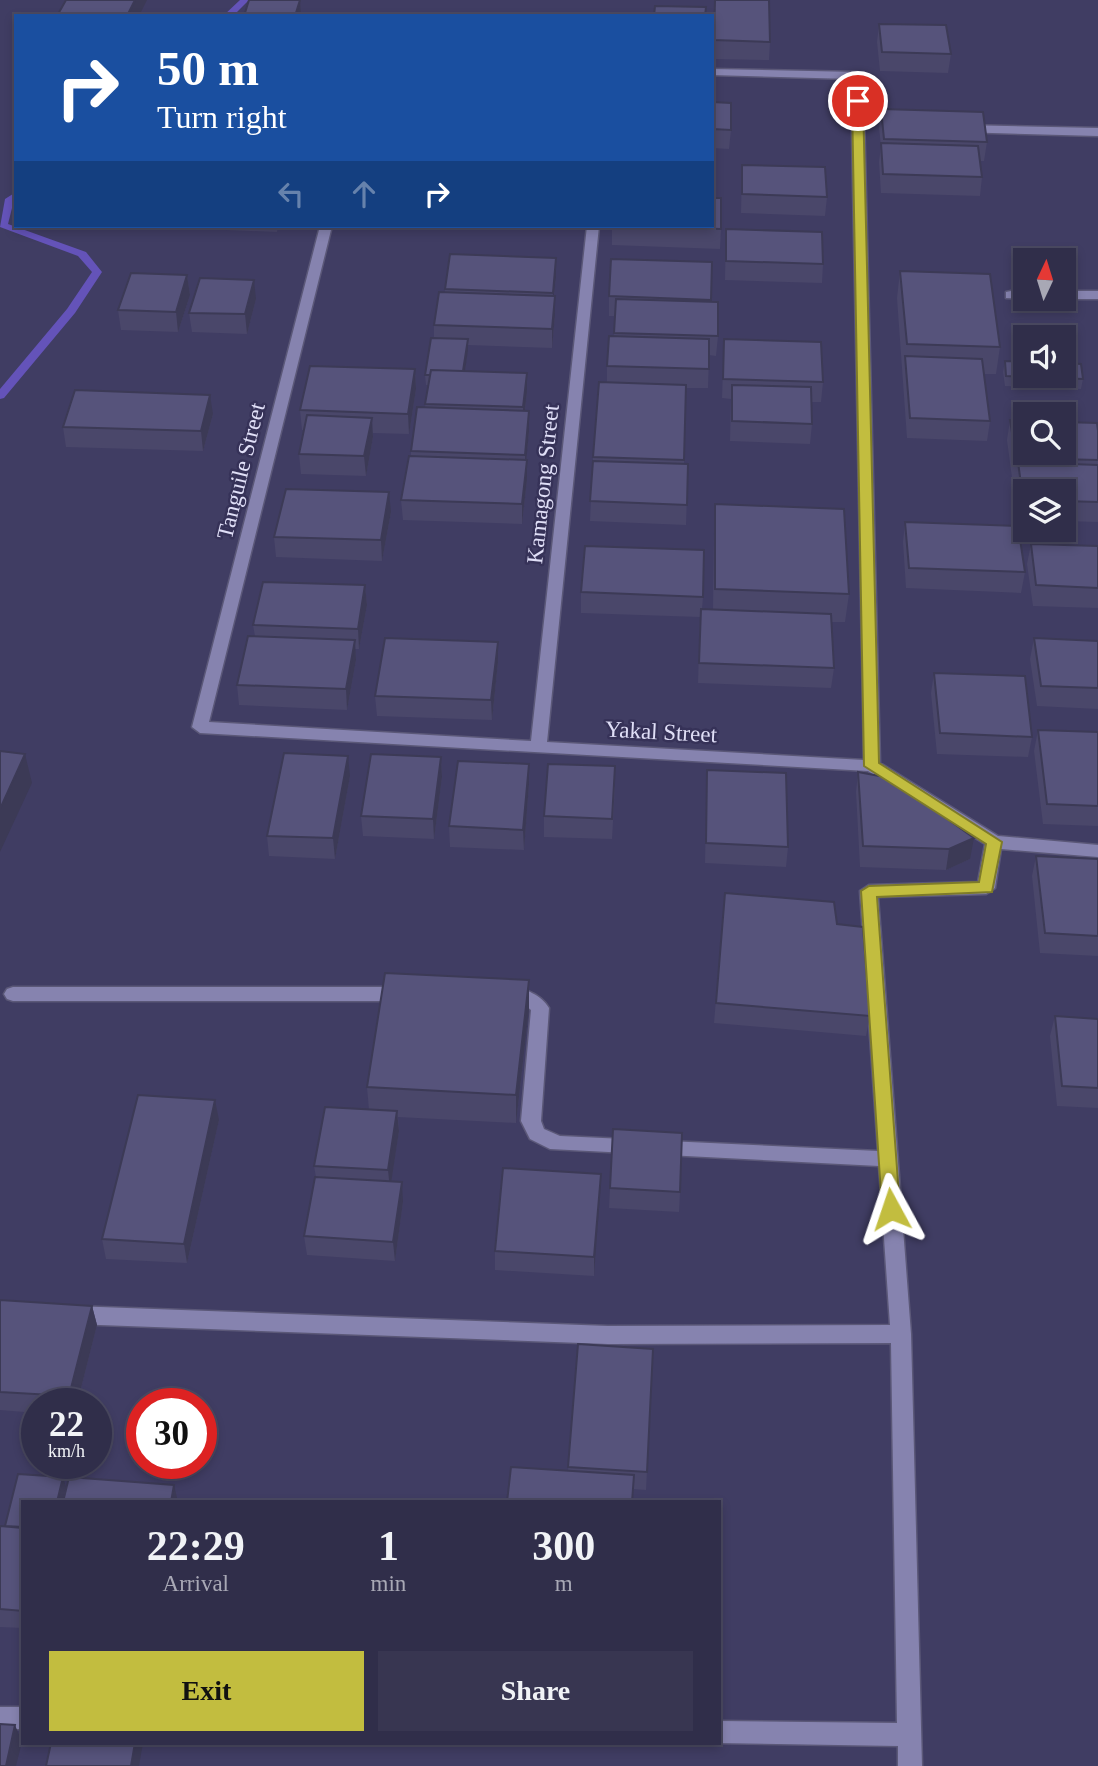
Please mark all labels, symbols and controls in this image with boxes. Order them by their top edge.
text: 50 m [157,41,259,96]
icon: right [42,42,133,133]
pin [828,71,888,131]
icon: arrive [839,82,877,120]
text: Turn right [157,99,287,135]
icon: left [272,175,310,213]
icon: ahead [345,175,383,213]
icon: right [418,175,456,213]
north arrow [1013,248,1076,312]
map controls [1013,248,1076,542]
button: sound [1013,325,1076,388]
street label: Tanguile Street [212,400,270,542]
street label: Kamagong Street [522,402,564,565]
button: search [1013,402,1076,465]
button: layers [1013,479,1076,542]
street label: Yakal Street [604,717,718,747]
position arrow [854,1172,928,1246]
speed limit sign: 30 [126,1388,217,1479]
text: 22 [49,1405,84,1444]
text: km/h [48,1441,85,1461]
text: 22:29 [147,1523,245,1569]
text: 1 [378,1523,399,1569]
text: 300 [532,1523,595,1569]
text: Arrival [163,1571,229,1596]
text: min [371,1571,406,1596]
text: m [555,1571,573,1596]
button: Exit [49,1651,364,1731]
button: Share [378,1651,693,1731]

